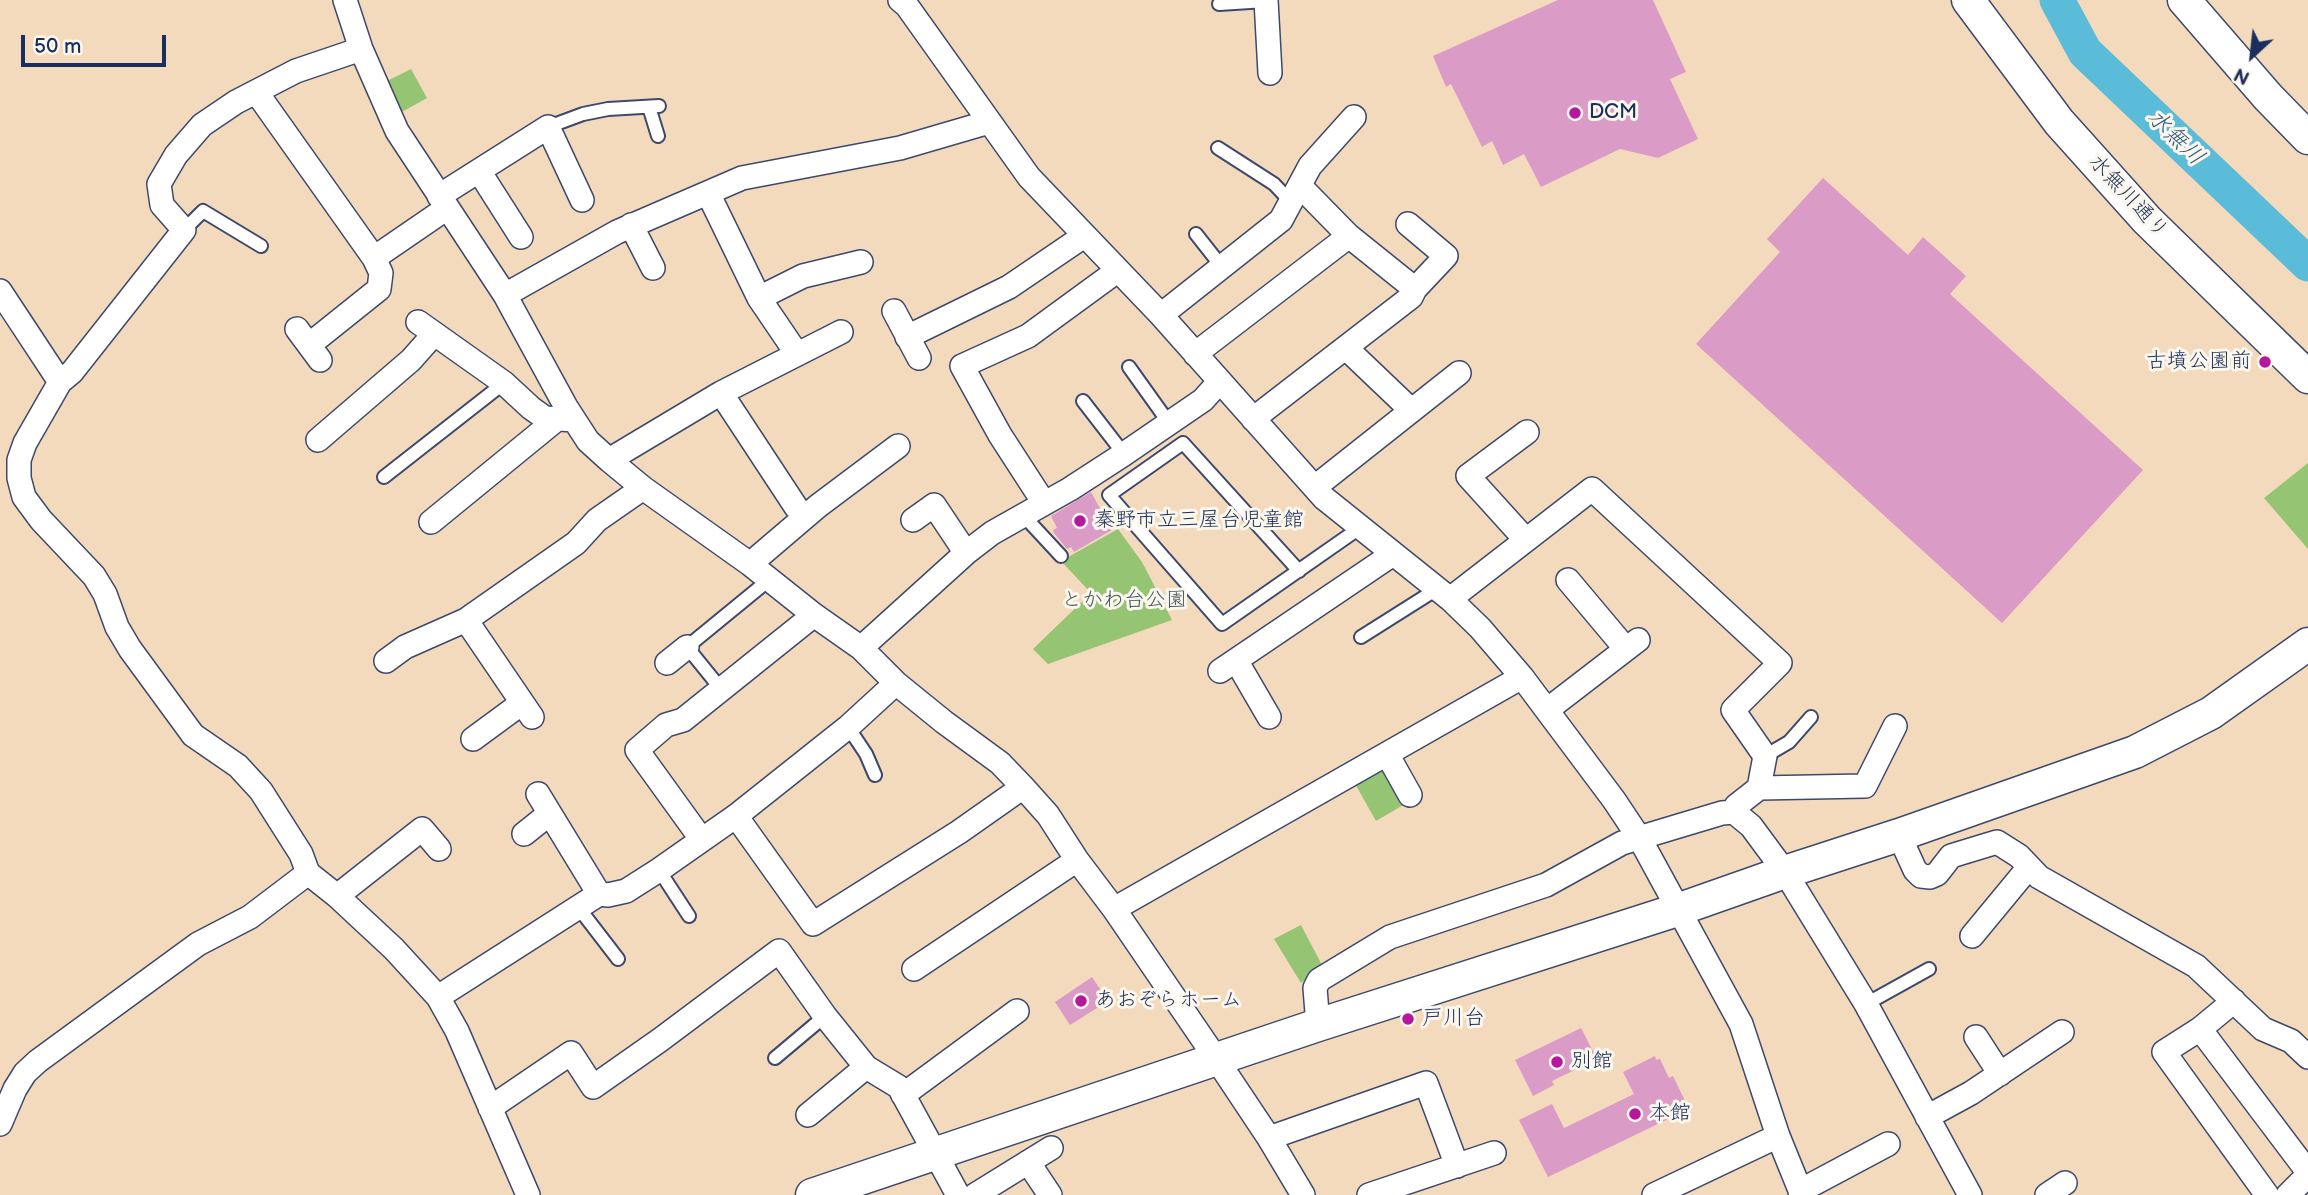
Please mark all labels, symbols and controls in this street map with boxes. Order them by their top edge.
scale bar [24,21,170,65]
north arrow [2217,21,2287,91]
text: 50 m [34,34,81,59]
text: N [2231,62,2254,89]
place label: DCM [1589,100,1637,126]
water label: 水無川 [2141,104,2209,172]
marker: DCM [1567,105,1583,121]
street label: 水無川通り [2083,150,2173,244]
place label: 古墳公園前 [2146,349,2251,375]
marker: 古墳公園前 [2257,354,2273,370]
place label: 秦野市立三屋台児童館 [1094,508,1304,534]
marker: 秦野市立三屋台児童館 [1072,513,1088,529]
park label: とかわ台公園 [1061,588,1187,614]
place label: あおぞらホーム [1095,988,1242,1014]
marker: あおぞらホーム [1073,993,1089,1009]
place label: 戸川台 [1422,1006,1485,1032]
marker: 戸川台 [1400,1011,1416,1027]
place label: 別館 [1571,1049,1613,1075]
marker: 別館 [1549,1054,1565,1070]
place label: 本館 [1649,1101,1691,1127]
marker: 本館 [1627,1106,1643,1122]

